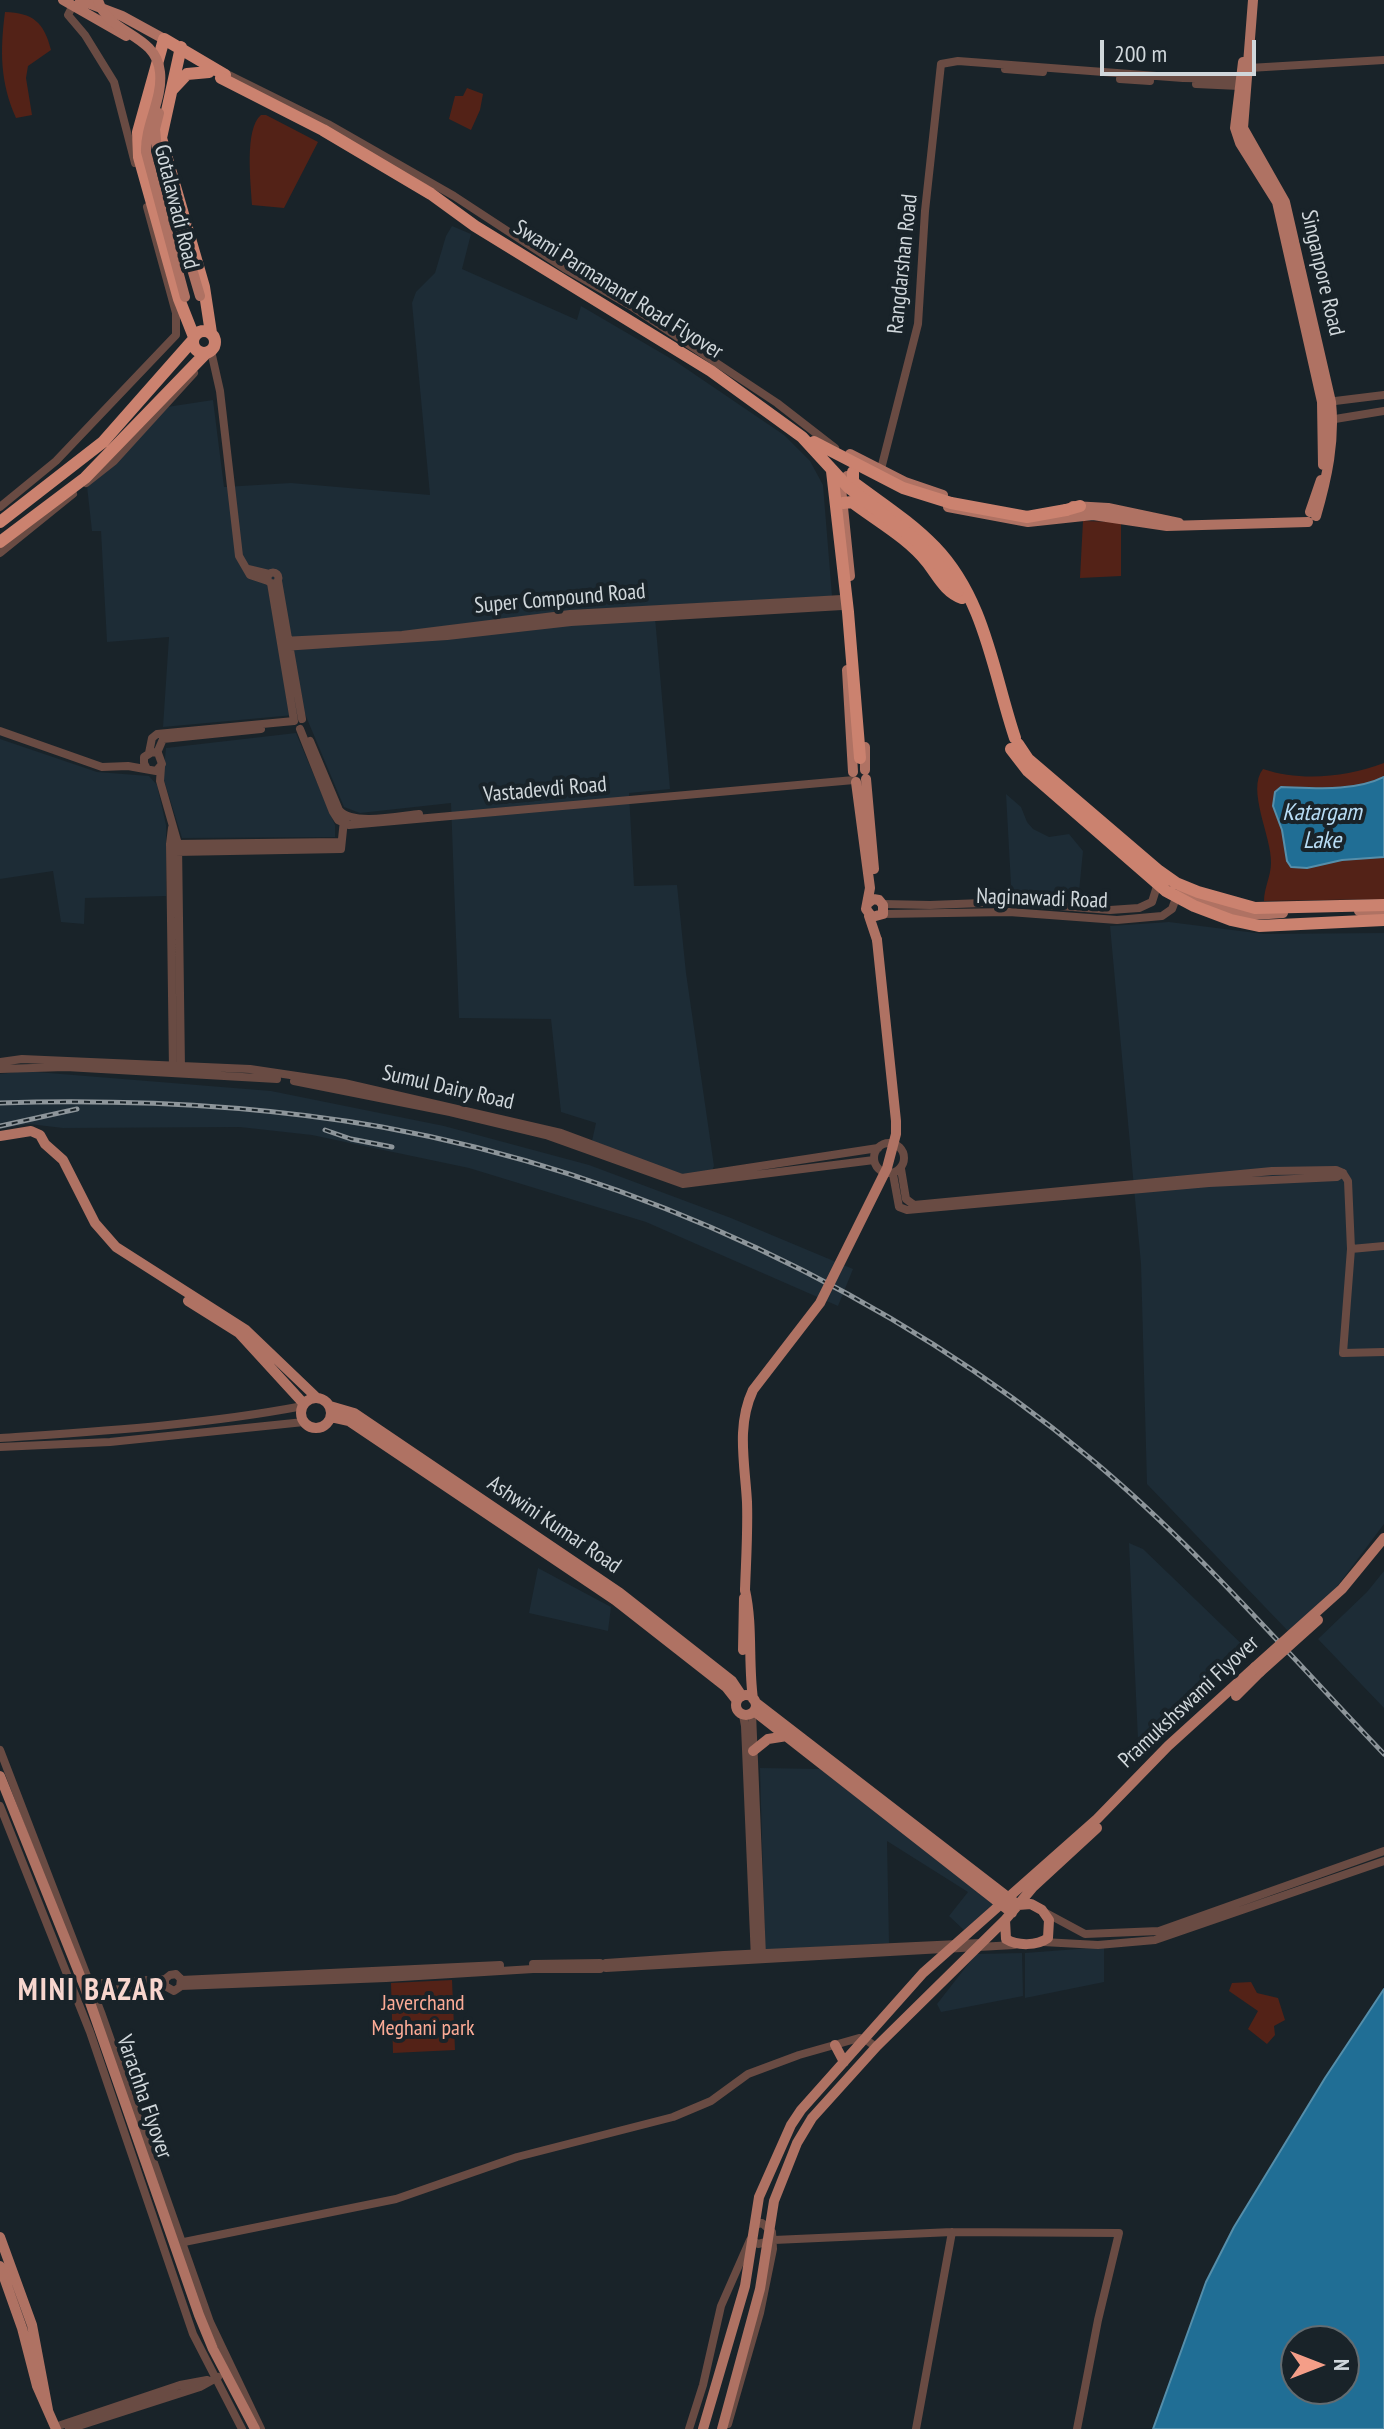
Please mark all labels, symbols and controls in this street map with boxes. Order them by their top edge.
scale bar [1104,24,1260,74]
text: 200 m [1114,38,1167,69]
street label: Gotalawadi Road [148,142,204,272]
street label: Rangdarshan Road [883,193,923,335]
street label: Singanpore Road [1295,208,1349,338]
street label: Swami Parmanand Road Flyover [508,215,728,365]
street label: Super Compound Road [473,578,647,620]
street label: Vastadevdi Road [482,771,608,809]
water label: Katargam Lake [1282,799,1362,855]
street label: Naginawadi Road [976,884,1108,914]
street label: Sumul Dairy Road [380,1060,516,1116]
street label: Ashwini Kumar Road [482,1471,626,1579]
street label: Pramukshswami Flyover [1113,1630,1265,1774]
district label: MINI BAZAR [18,1973,166,2009]
park label: Javerchand Meghani park [372,1991,474,2042]
street label: Varachha Flyover [111,2032,177,2162]
north arrow [1280,2325,1360,2405]
text: N [1328,2359,1356,2371]

